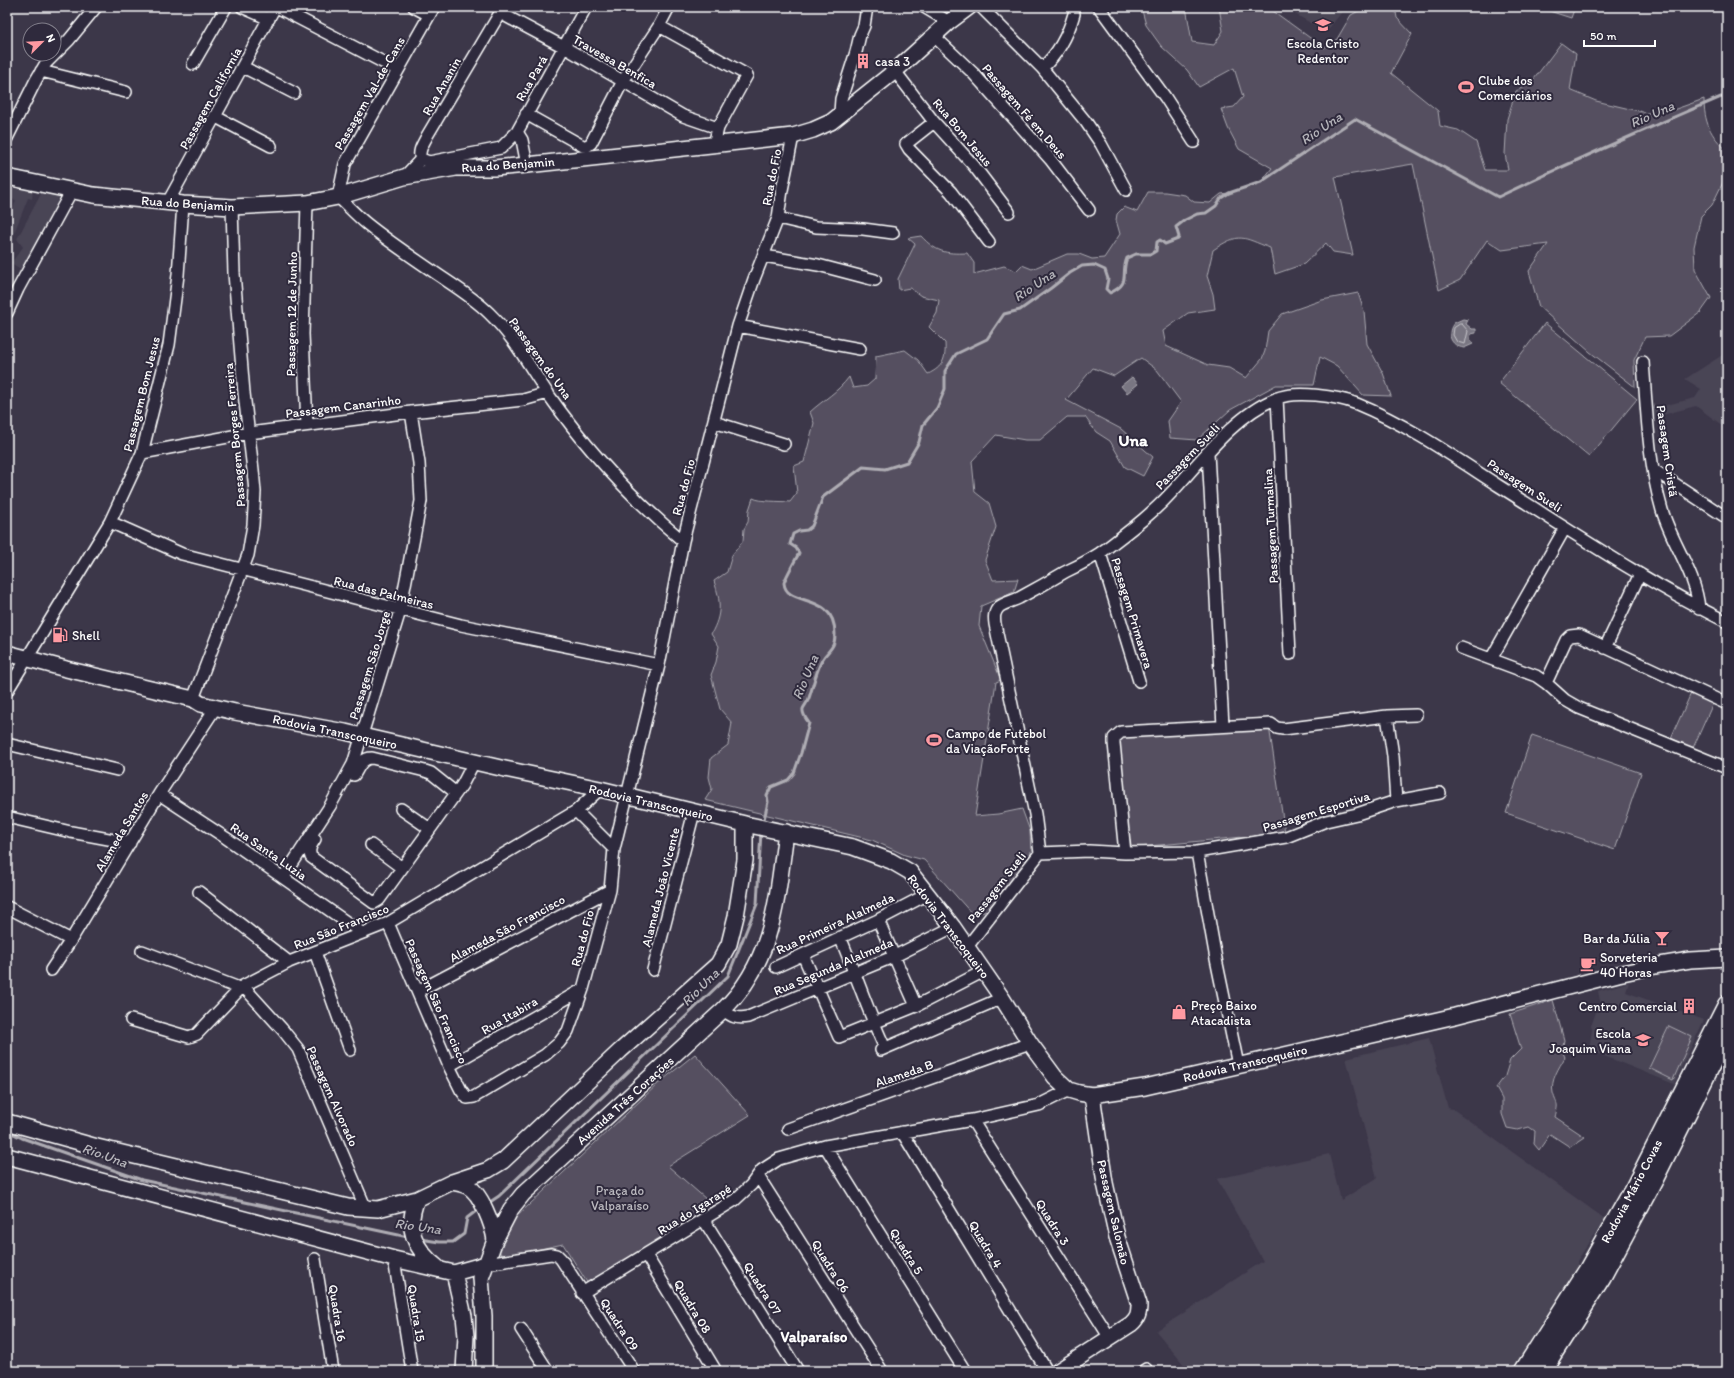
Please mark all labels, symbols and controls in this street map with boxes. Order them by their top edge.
school or university icon: Escola Cristo Redentor [1314,16,1332,34]
north arrow [22,22,62,62]
scale bar [1584,22,1655,48]
text: 50 m [1590,29,1616,43]
street label: Travessa Benfica [570,31,660,92]
text: N [43,32,58,44]
street label: Passagem Val-de-Cans [331,34,408,152]
place label: Escola Cristo Redentor [1287,36,1360,66]
street label: Passagem Californía [176,44,245,152]
street label: Rua Pará [512,52,551,104]
building icon: casa 3 [854,52,872,70]
street label: Rua Ananin [419,54,464,118]
place label: casa 3 [875,54,910,69]
street label: Passagem Fé em Deus [979,61,1070,162]
place label: Clube dos Comerciários [1478,73,1552,103]
sports icon: Clube dos Comerciários [1457,78,1475,96]
street label: Rua Bom Jesus [930,95,996,170]
water label: Rio Una [1627,97,1678,132]
water label: Rio Una [1297,108,1346,149]
street label: Rua do Fio [759,147,784,207]
street label: Rua do Benjamin [461,154,555,175]
street label: Rua do Benjamin [141,193,235,214]
street label: Passagem 12 de Junho [283,251,300,377]
water label: Rio Una [1010,265,1059,306]
street label: Passagem do Una [506,314,576,403]
street label: Passagem Bom Jesus [120,335,163,453]
street label: Passagem Borges Ferreira [221,362,248,508]
street label: Passagem Canarinho [285,392,402,421]
street label: Passagem Cristã [1654,404,1681,498]
street label: Passagem Sueli [1152,420,1223,493]
district label: Una [1118,430,1148,450]
street label: Passagem Sueli [1484,456,1565,515]
street label: Rua do Fio [669,457,698,517]
street label: Passagem Turmalina [1260,468,1281,584]
street label: Passagem Primavera [1108,556,1157,671]
street label: Rua das Palmeiras [332,573,436,612]
street label: Passagem São Jorge [346,609,393,721]
fuel station icon: Shell [51,626,69,644]
place label: Shell [72,628,100,643]
water label: Rio Una [788,652,823,702]
street label: Rodovia Transcoqueiro [271,711,399,752]
place label: Campo de Futebol da ViaçãoForte [946,726,1046,756]
sports icon: Campo de Futebol da ViaçãoForte [925,731,943,749]
street label: Rodovia Transcoqueiro [587,781,715,824]
street label: Alameda Santos [92,788,151,874]
street label: Passagem Esportiva [1261,788,1372,835]
street label: Rua Santa Luzia [228,819,310,884]
street label: Alameda João Vicente [638,826,683,948]
street label: Passagem Sueli [964,849,1029,926]
street label: Rodovia Transcoqueiro [904,871,993,982]
street label: Rua Primeira Alalmeda [774,889,897,957]
street label: Alameda São Francisco [447,891,568,965]
street label: Rua São Francisco [291,900,391,952]
street label: Rua do Fio [568,908,597,968]
bar icon: Bar da Júlia [1653,929,1671,947]
place label: Bar da Júlia [1583,931,1650,946]
street label: Rua Segunda Alalmeda [771,934,896,998]
street label: Passagem São Francisco [402,936,471,1066]
place label: Sorveteria 40 Horas [1600,950,1658,980]
cafe icon: Sorveteria 40 Horas [1579,955,1597,973]
water label: Rio Una [678,964,723,1010]
street label: Rua Itabira [478,993,541,1038]
building icon: Centro Comercial [1680,997,1698,1015]
place label: Preço Baixo Atacadista [1191,998,1257,1028]
place label: Centro Comercial [1579,999,1677,1014]
shop icon: Preço Baixo Atacadista [1170,1003,1188,1021]
place label: Escola Joaquim Viana [1549,1026,1632,1056]
school or university icon: Escola Joaquim Viana [1634,1031,1652,1049]
street label: Rodovia Transcoqueiro [1182,1042,1309,1085]
street label: Passagem Alvorado [304,1044,362,1149]
street label: Avenida Três Corações [574,1053,677,1148]
street label: Alameda B [873,1057,935,1090]
street label: Rodovia Mário Covas [1598,1137,1665,1246]
water label: Rio Una [80,1139,130,1172]
street label: Passagem Salomão [1094,1158,1133,1266]
street label: Rua do Igarapé [655,1181,734,1238]
park label: Praça do Valparaíso [591,1183,649,1213]
street label: Quadra 3 [1032,1196,1073,1248]
water label: Rio Una [394,1215,443,1238]
street label: Quadra 4 [966,1218,1006,1271]
street label: Quadra 5 [887,1225,927,1277]
street label: Quadra 06 [808,1237,853,1296]
street label: Quadra 07 [741,1259,785,1318]
street label: Quadra 08 [671,1277,714,1336]
street label: Quadra 16 [326,1283,349,1343]
street label: Quadra 15 [405,1283,428,1343]
street label: Quadra 09 [597,1295,642,1353]
district label: Valparaíso [781,1328,848,1347]

